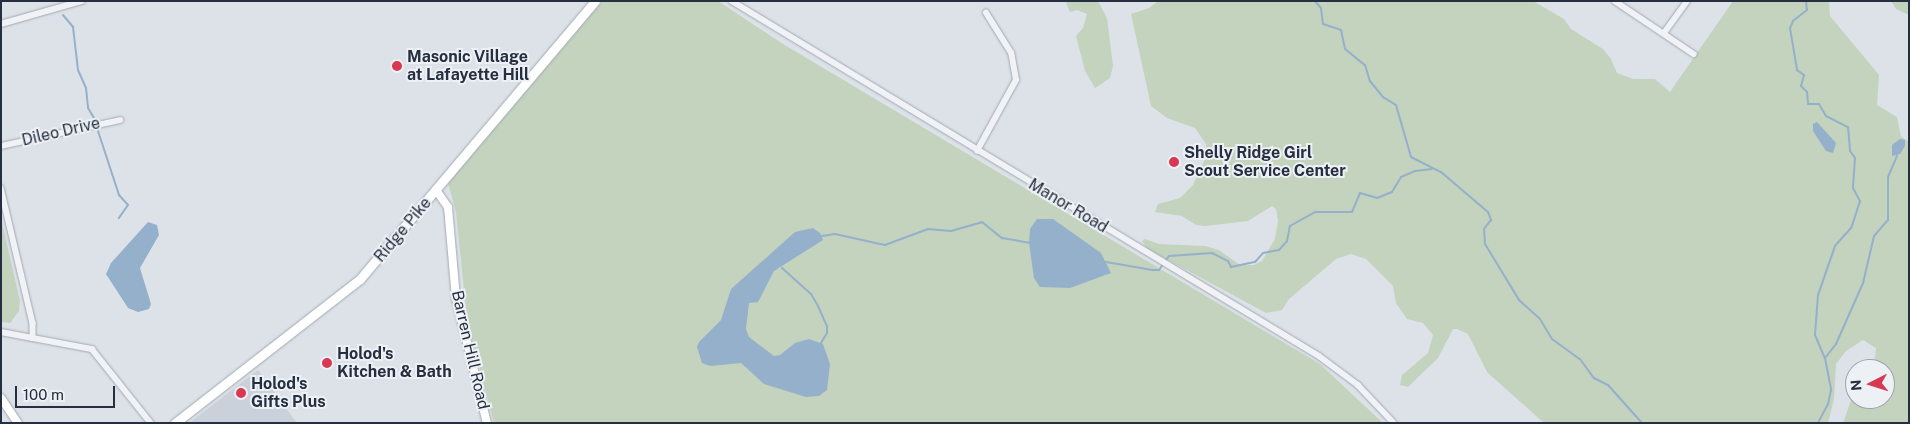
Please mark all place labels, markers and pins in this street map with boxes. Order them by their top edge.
place label: Masonic Village at Lafayette Hill [407,47,529,85]
marker: Masonic Village at Lafayette Hill [391,60,403,72]
place label: Shelly Ridge Girl Scout Service Center [1184,143,1346,181]
marker: Shelly Ridge Girl Scout Service Center [1168,156,1180,168]
place label: Holod's Kitchen & Bath [337,344,452,382]
marker: Holod's Kitchen & Bath [321,357,333,369]
place label: Holod's Gifts Plus [251,374,326,412]
marker: Holod's Gifts Plus [235,387,247,399]

